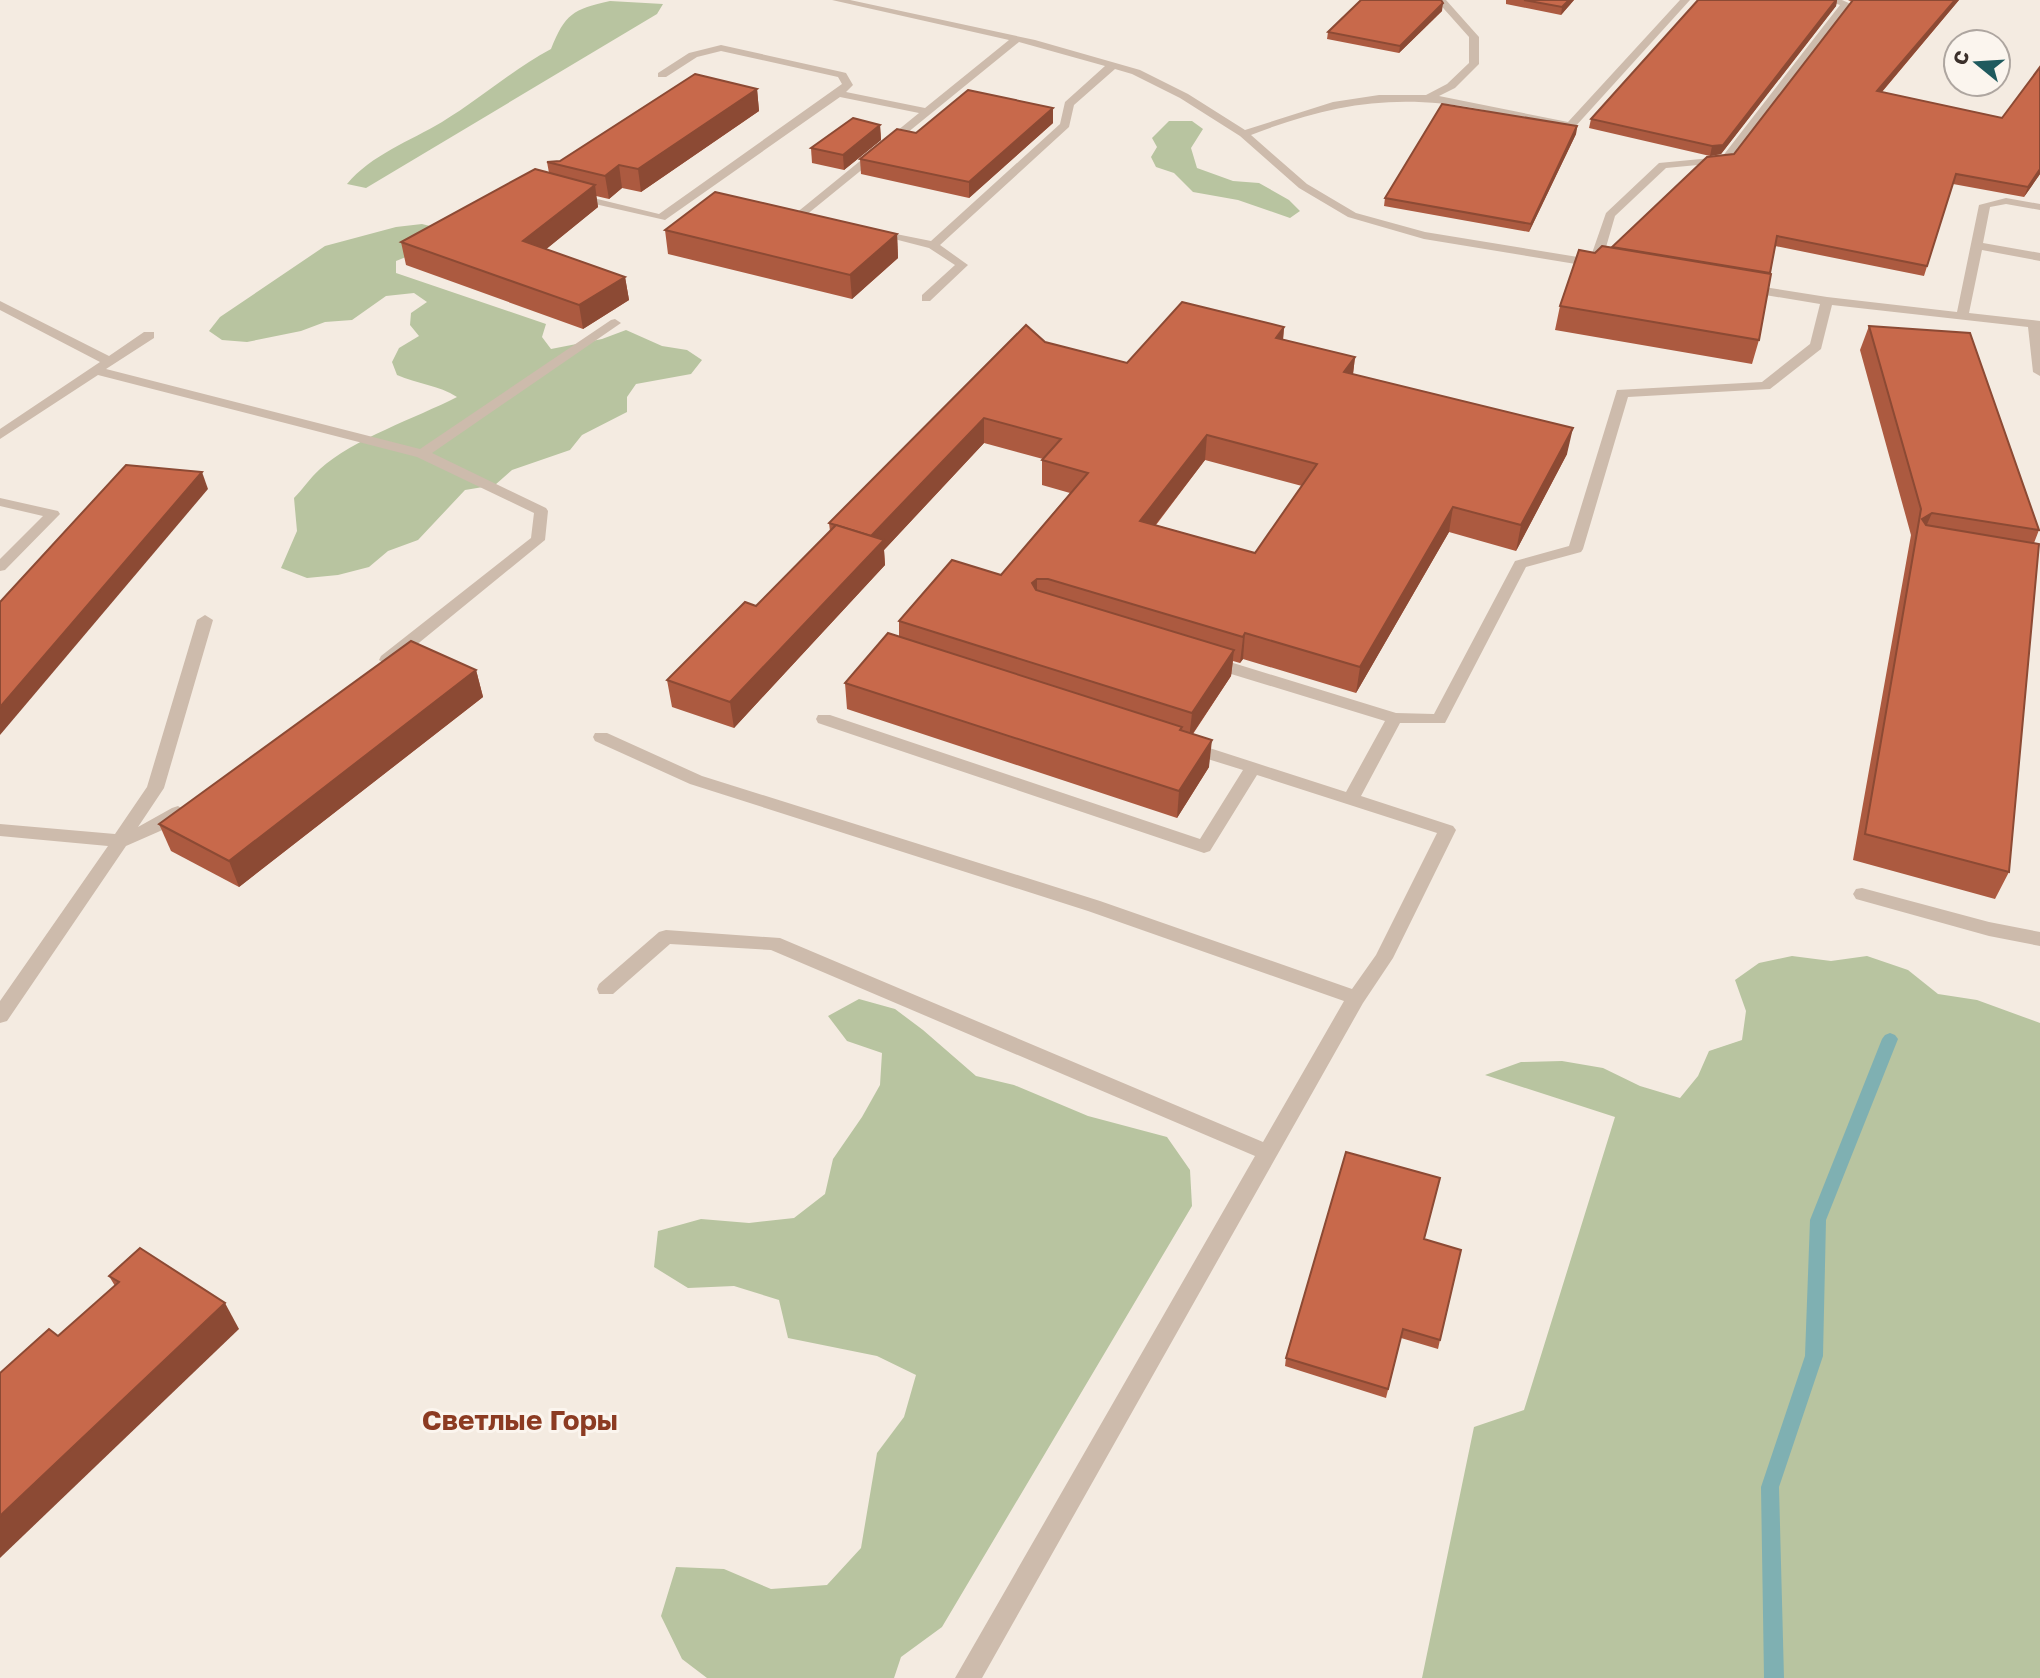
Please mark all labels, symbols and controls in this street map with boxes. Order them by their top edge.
north arrow [1942,28,2012,98]
text: С [1947,48,1973,68]
district label: Светлые Горы [422,1403,618,1436]

